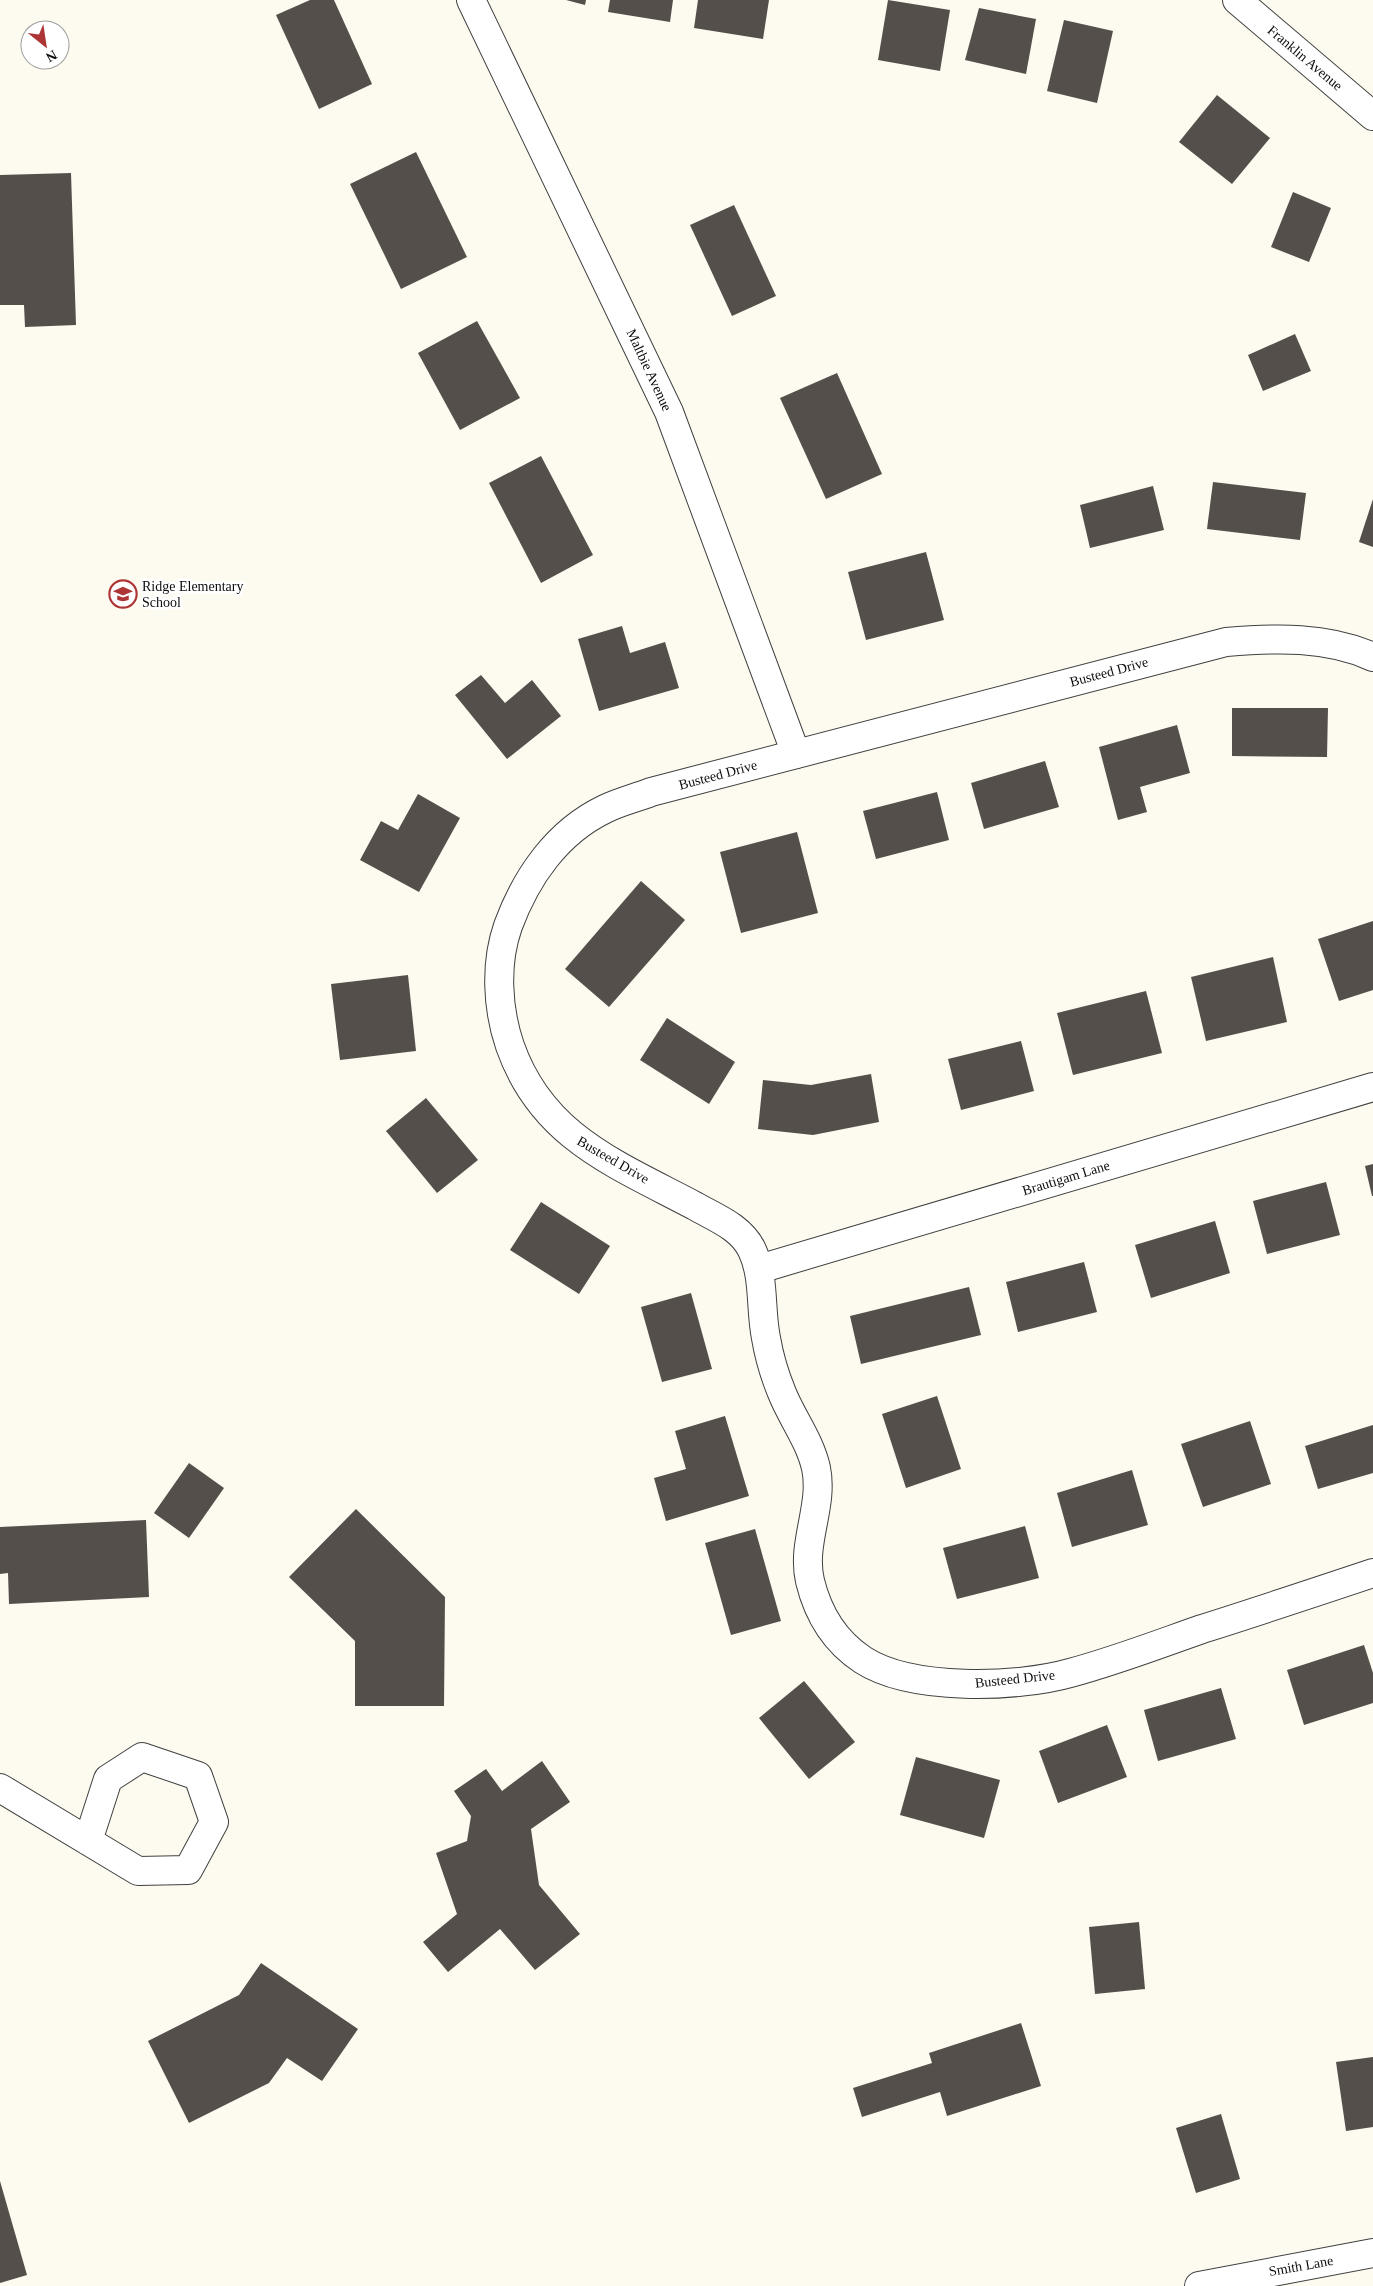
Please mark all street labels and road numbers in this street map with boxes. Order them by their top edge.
street label: Franklin Avenue [1265,22,1345,94]
street label: Maltbie Avenue [623,327,675,413]
street label: Busteed Drive [1068,654,1150,690]
street label: Busteed Drive [677,757,759,793]
street label: Busteed Drive [574,1133,652,1187]
street label: Brautigam Lane [1020,1158,1112,1198]
street label: Busteed Drive [974,1667,1056,1691]
street label: Smith Lane [1268,2253,1334,2279]

